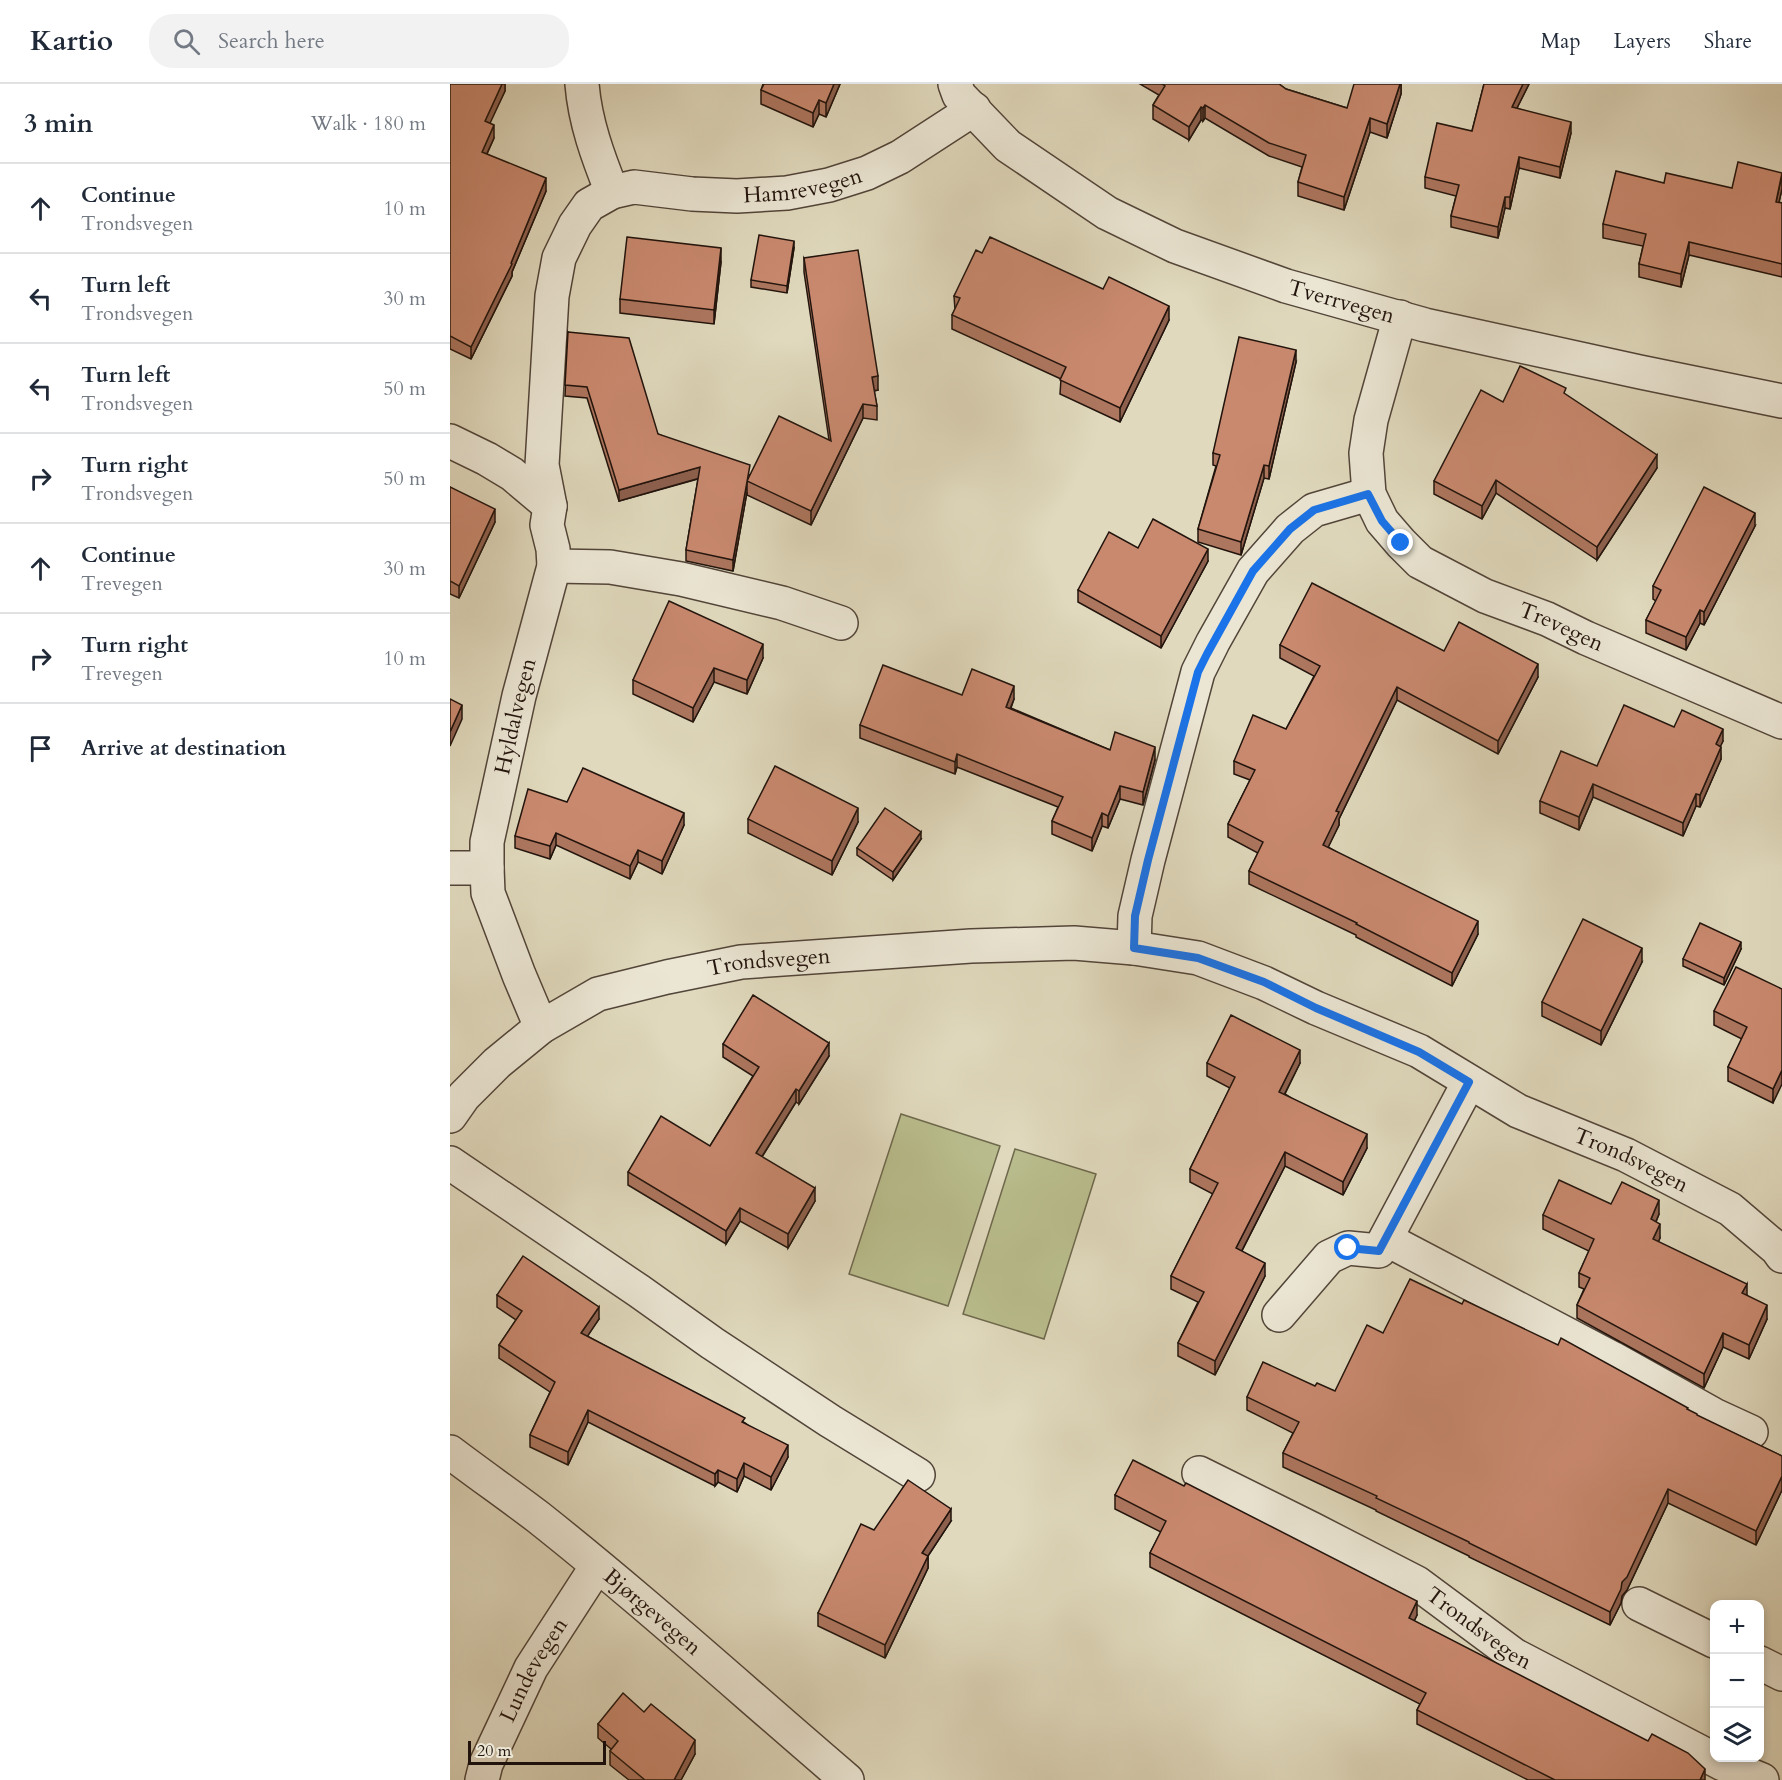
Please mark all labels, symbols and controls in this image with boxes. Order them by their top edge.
search box [149,14,569,68]
text: Kartio [30,22,113,60]
icon: search [170,25,203,58]
text: Search here [218,26,325,56]
text: Map [1541,27,1581,56]
text: Layers [1614,27,1671,56]
text: Share [1704,27,1752,56]
text: 3 min [24,106,93,141]
text: Walk · 180 m [311,110,426,137]
street label: Hamrevegen [742,160,866,211]
text: Continue [81,180,176,210]
icon: ahead [24,192,57,225]
text: 10 m [383,195,426,222]
text: Trondsvegen [81,210,193,237]
text: Turn left [81,270,170,300]
street label: Tverrvegen [1285,272,1398,331]
icon: left [24,282,57,315]
text: 30 m [383,285,426,312]
text: Trondsvegen [81,300,193,327]
text: Turn left [81,360,170,390]
icon: left [24,372,57,405]
text: 50 m [383,375,426,402]
text: Trondsvegen [81,390,193,417]
text: Turn right [81,450,188,480]
icon: right [24,462,57,495]
text: 50 m [383,465,426,492]
text: Trondsvegen [81,480,193,507]
route end [1387,529,1413,555]
text: Continue [81,540,176,570]
icon: ahead [24,552,57,585]
text: 30 m [383,555,426,582]
text: Trevegen [81,570,163,597]
street label: Trevegen [1515,595,1609,659]
text: Turn right [81,630,188,660]
icon: right [24,642,57,675]
text: 10 m [383,645,426,672]
street label: Hyldalvegen [487,654,544,777]
text: Trevegen [81,660,163,687]
icon: arrive [24,732,57,765]
text: Arrive at destination [81,733,286,763]
street label: Trondsvegen [705,941,832,983]
street label: Trondsvegen [1569,1120,1694,1200]
route start [1334,1234,1360,1260]
street label: Bjørgevegen [597,1561,708,1662]
street label: Trondsvegen [1420,1580,1537,1677]
map controls [1710,1600,1764,1762]
button: + [1710,1600,1764,1654]
street label: Lundevegen [493,1611,575,1727]
button: − [1710,1654,1764,1708]
button: layers [1710,1708,1764,1762]
scale bar [468,1738,606,1766]
text: 20 m [477,1740,511,1762]

